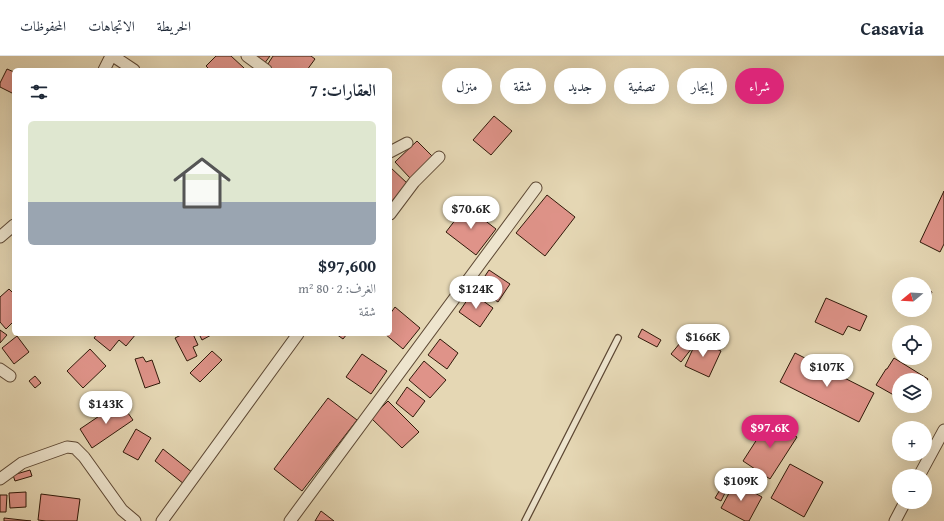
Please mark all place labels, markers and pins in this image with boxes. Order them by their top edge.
pin: $70.6K [438,196,504,230]
pin: $124K [448,276,504,310]
pin: $166K [675,324,731,358]
pin: $107K [799,354,855,388]
pin: $143K [78,391,134,425]
pin: $97.6K [737,415,803,449]
pin: $109K [713,468,769,502]

